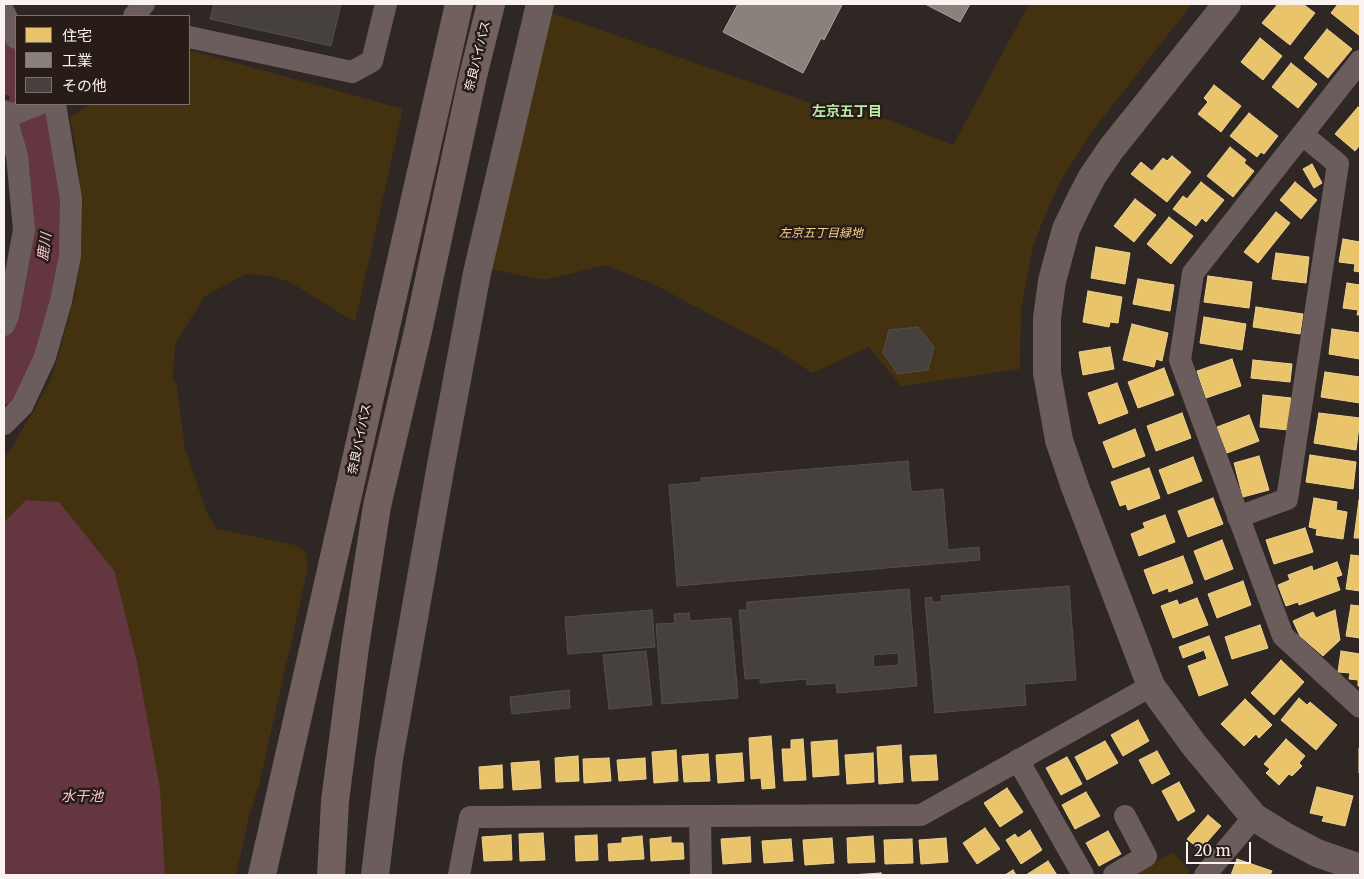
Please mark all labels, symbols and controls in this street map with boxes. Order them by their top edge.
legend [15,15,190,105]
street label: 奈良バイパス [462,19,494,93]
text: 住宅 [62,26,92,45]
text: 工業 [62,51,92,70]
text: その他 [62,76,107,95]
district label: 左京五丁目 [812,104,882,120]
park label: 左京五丁目緑地 [779,227,863,241]
water label: 鹿川 [35,232,55,262]
street label: 奈良バイパス [345,402,375,476]
water label: 水干池 [61,789,103,805]
scale bar [1189,832,1254,864]
text: 20 m [1194,841,1231,860]

